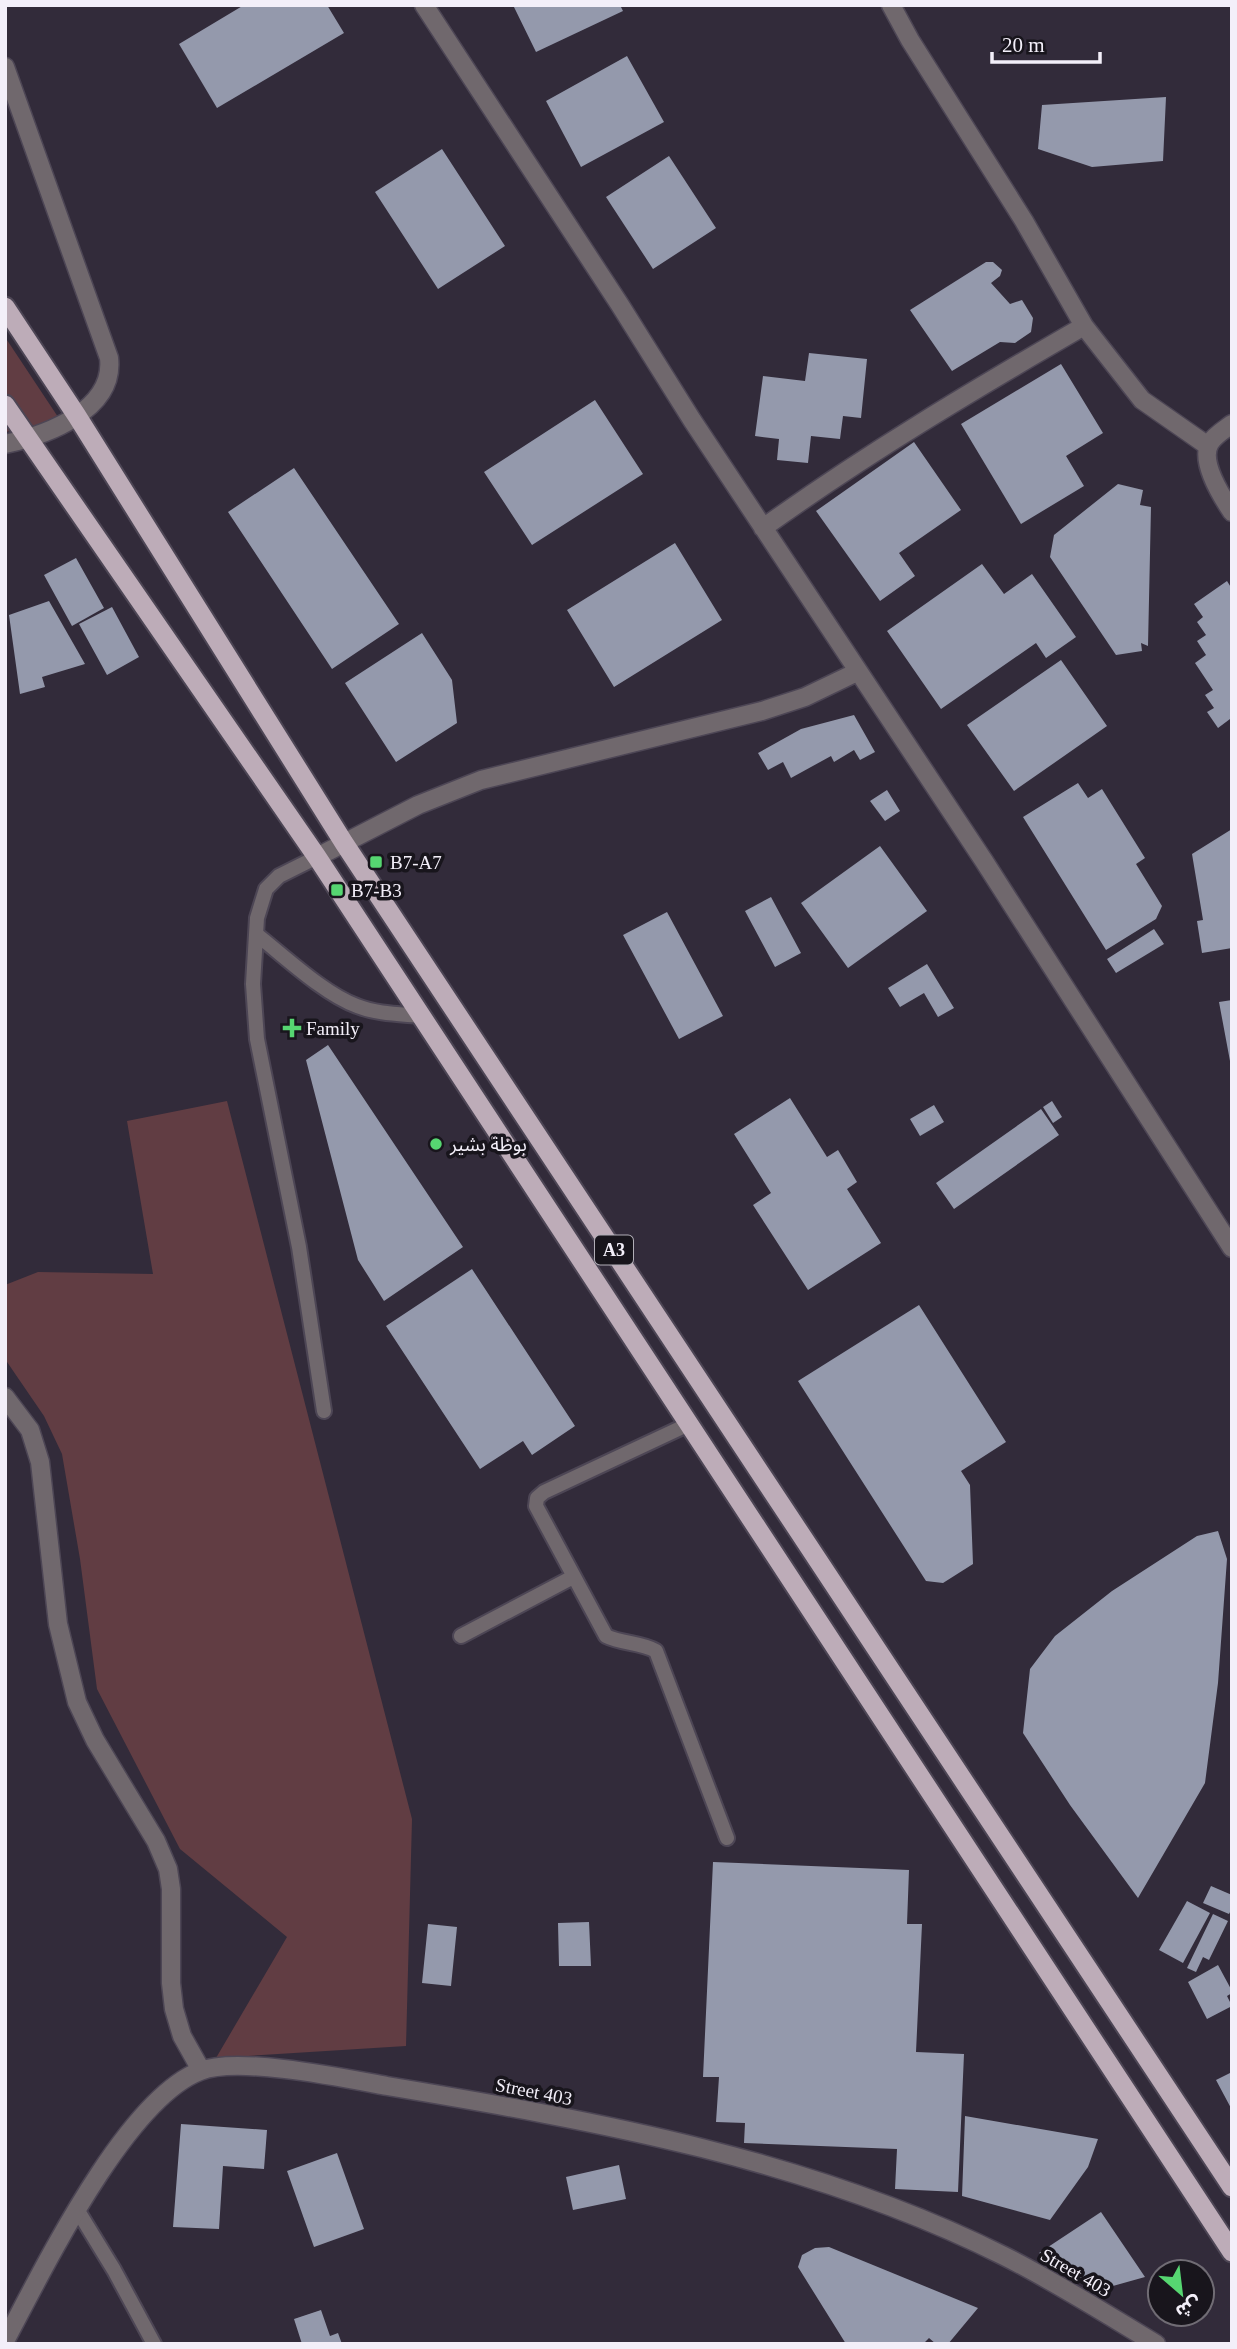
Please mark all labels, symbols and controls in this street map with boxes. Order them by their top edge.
scale bar [992,21,1100,65]
text: 20 m [1002,33,1045,57]
place label: B7-A7 [390,852,442,873]
marker: B7-A7 [368,854,384,870]
place label: B7-B3 [351,880,402,901]
marker: B7-B3 [329,882,345,898]
place label: Family [306,1018,360,1039]
marker: Family [284,1020,300,1036]
place label: بوظة بشير [449,1134,527,1156]
marker: بوظة بشير [428,1136,444,1152]
road number: A3 [595,1236,633,1265]
street label: Street 403 [494,2074,574,2109]
street label: Street 403 [1037,2244,1115,2301]
north arrow [1146,2258,1216,2328]
text: ش [1172,2292,1205,2323]

